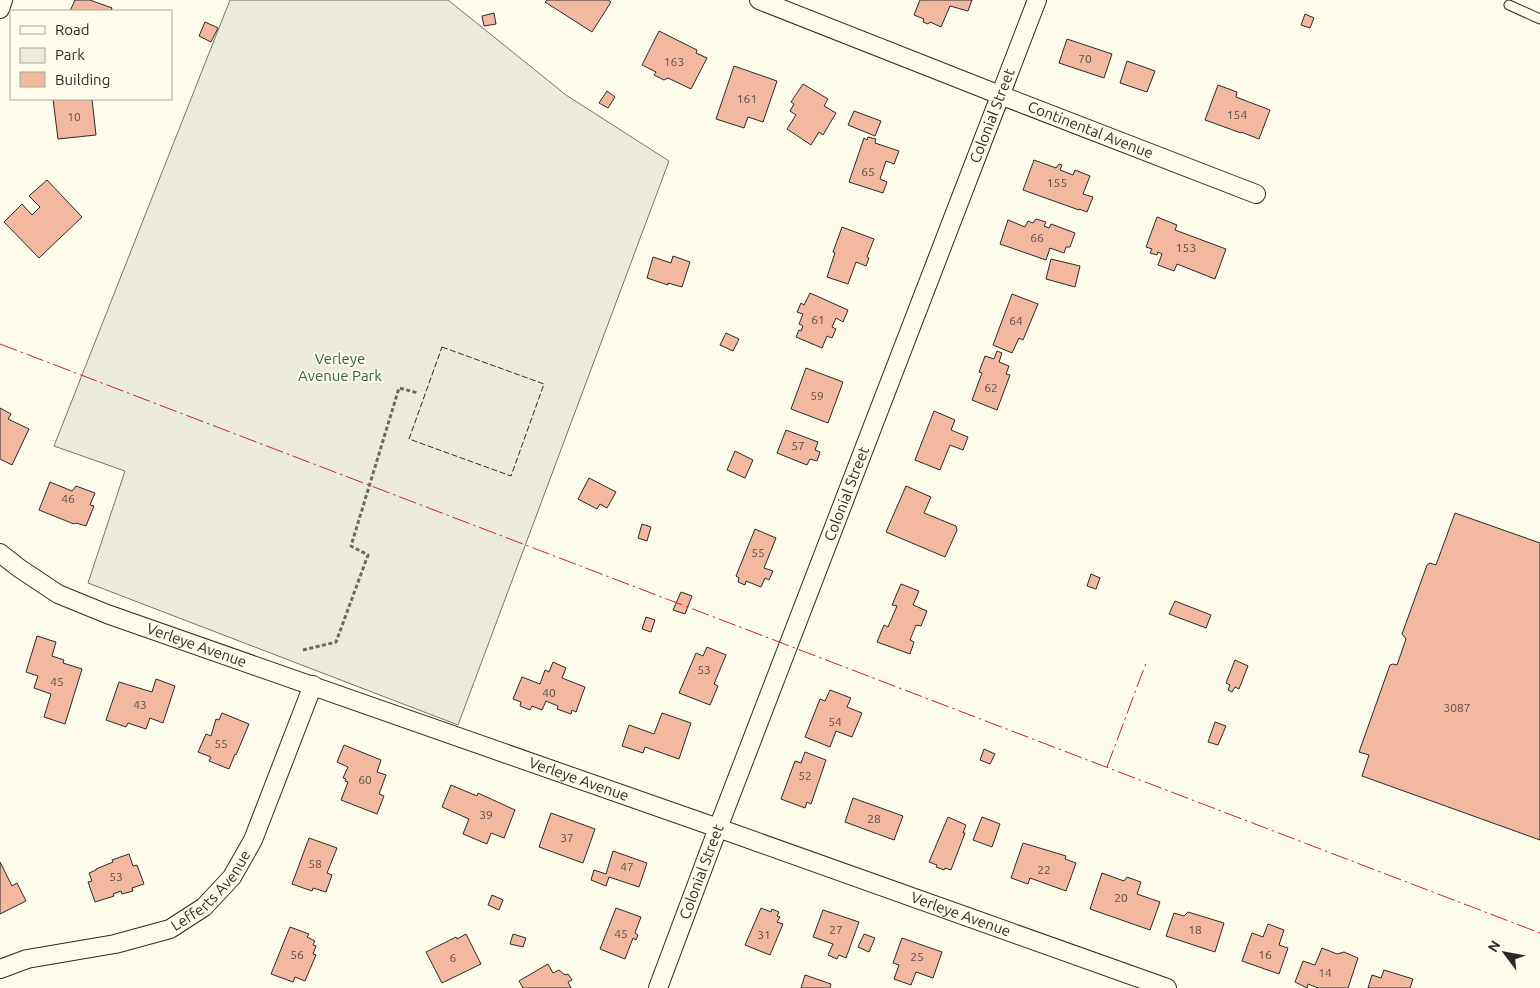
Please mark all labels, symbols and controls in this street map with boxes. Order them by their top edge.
legend [10,10,172,100]
text: Road [55,21,90,38]
text: Park [55,46,85,63]
house number: 70 [1078,52,1092,65]
house number: 163 [664,55,684,68]
street label: Colonial Street [966,66,1018,165]
text: Building [55,71,110,88]
house number: 161 [737,92,757,105]
street label: Continental Avenue [1025,98,1156,161]
house number: 154 [1227,108,1247,121]
house number: 10 [67,110,81,123]
house number: 65 [861,165,875,178]
house number: 155 [1047,176,1067,189]
house number: 66 [1030,231,1044,244]
house number: 153 [1176,241,1196,254]
house number: 61 [811,313,825,326]
house number: 64 [1009,314,1023,327]
park label: Verleye Avenue Park [298,350,382,384]
house number: 62 [984,381,998,394]
house number: 59 [810,389,824,402]
house number: 57 [791,439,805,452]
street label: Colonial Street [820,444,872,543]
house number: 46 [61,492,75,505]
house number: 55 [751,546,765,559]
street label: Verleye Avenue [145,620,249,670]
house number: 53 [697,663,711,676]
house number: 45 [50,675,64,688]
house number: 40 [542,686,556,699]
house number: 43 [133,698,147,711]
house number: 3087 [1443,701,1471,714]
house number: 54 [828,715,842,728]
house number: 55 [214,737,228,750]
street label: Verleye Avenue [527,753,631,804]
house number: 52 [798,769,812,782]
house number: 60 [358,773,372,786]
house number: 39 [479,808,493,821]
house number: 28 [867,812,881,825]
street label: Colonial Street [676,822,727,921]
house number: 37 [560,831,574,844]
street label: Lefferts Avenue [168,847,253,934]
house number: 58 [308,857,322,870]
house number: 47 [620,860,634,873]
house number: 22 [1037,863,1051,876]
house number: 53 [109,870,123,883]
street label: Verleye Avenue [909,888,1013,940]
house number: 20 [1114,891,1128,904]
house number: 27 [829,923,843,936]
house number: 18 [1188,923,1202,936]
house number: 45 [614,927,628,940]
house number: 31 [757,928,771,941]
north arrow [1480,928,1530,978]
text: N [1484,937,1504,955]
house number: 56 [290,948,304,961]
house number: 16 [1258,948,1272,961]
house number: 25 [910,950,924,963]
house number: 6 [450,951,457,964]
house number: 14 [1318,966,1332,979]

